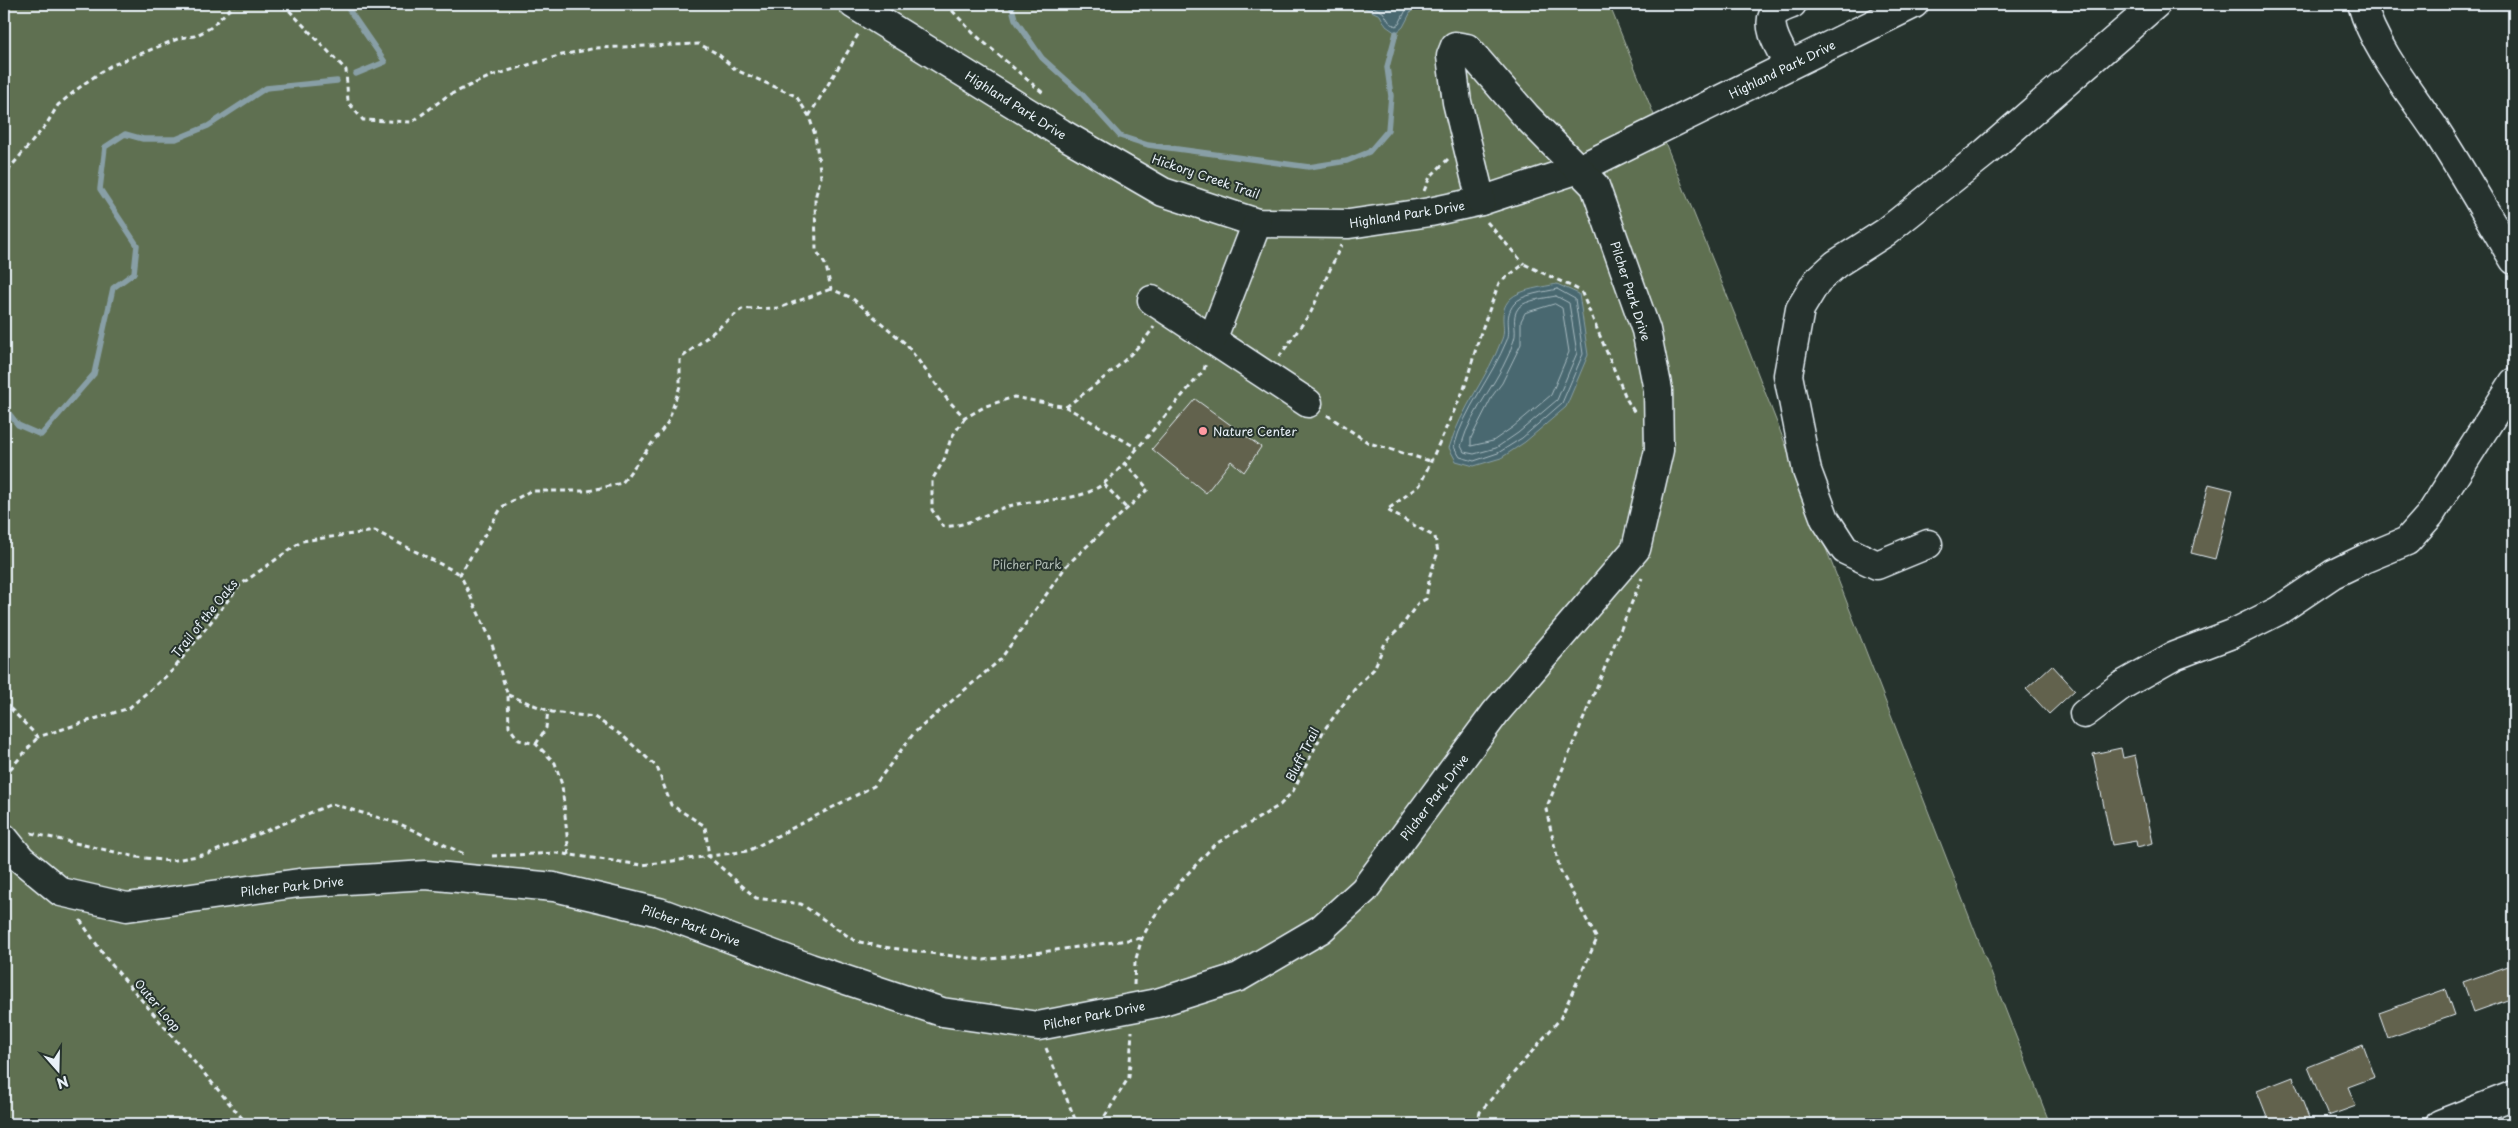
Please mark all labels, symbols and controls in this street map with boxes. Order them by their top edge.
street label: Highland Park Drive [1726,35,1838,103]
street label: Highland Park Drive [962,66,1070,144]
street label: Hickory Creek Trail [1150,149,1262,203]
street label: Highland Park Drive [1348,196,1466,232]
street label: Pilcher Park Drive [1606,239,1656,343]
place label: Nature Center [1213,422,1297,440]
marker: Nature Center [1197,425,1209,437]
park label: Pilcher Park [992,555,1062,573]
street label: Trail of the Oaks [167,575,242,661]
street label: Bluff Trail [1281,724,1323,784]
street label: Pilcher Park Drive [1396,750,1472,844]
street label: Pilcher Park Drive [240,872,344,900]
street label: Pilcher Park Drive [639,900,743,950]
street label: Outer Loop [131,975,185,1035]
street label: Pilcher Park Drive [1041,996,1147,1034]
north arrow [32,1046,82,1096]
text: N [54,1071,71,1094]

